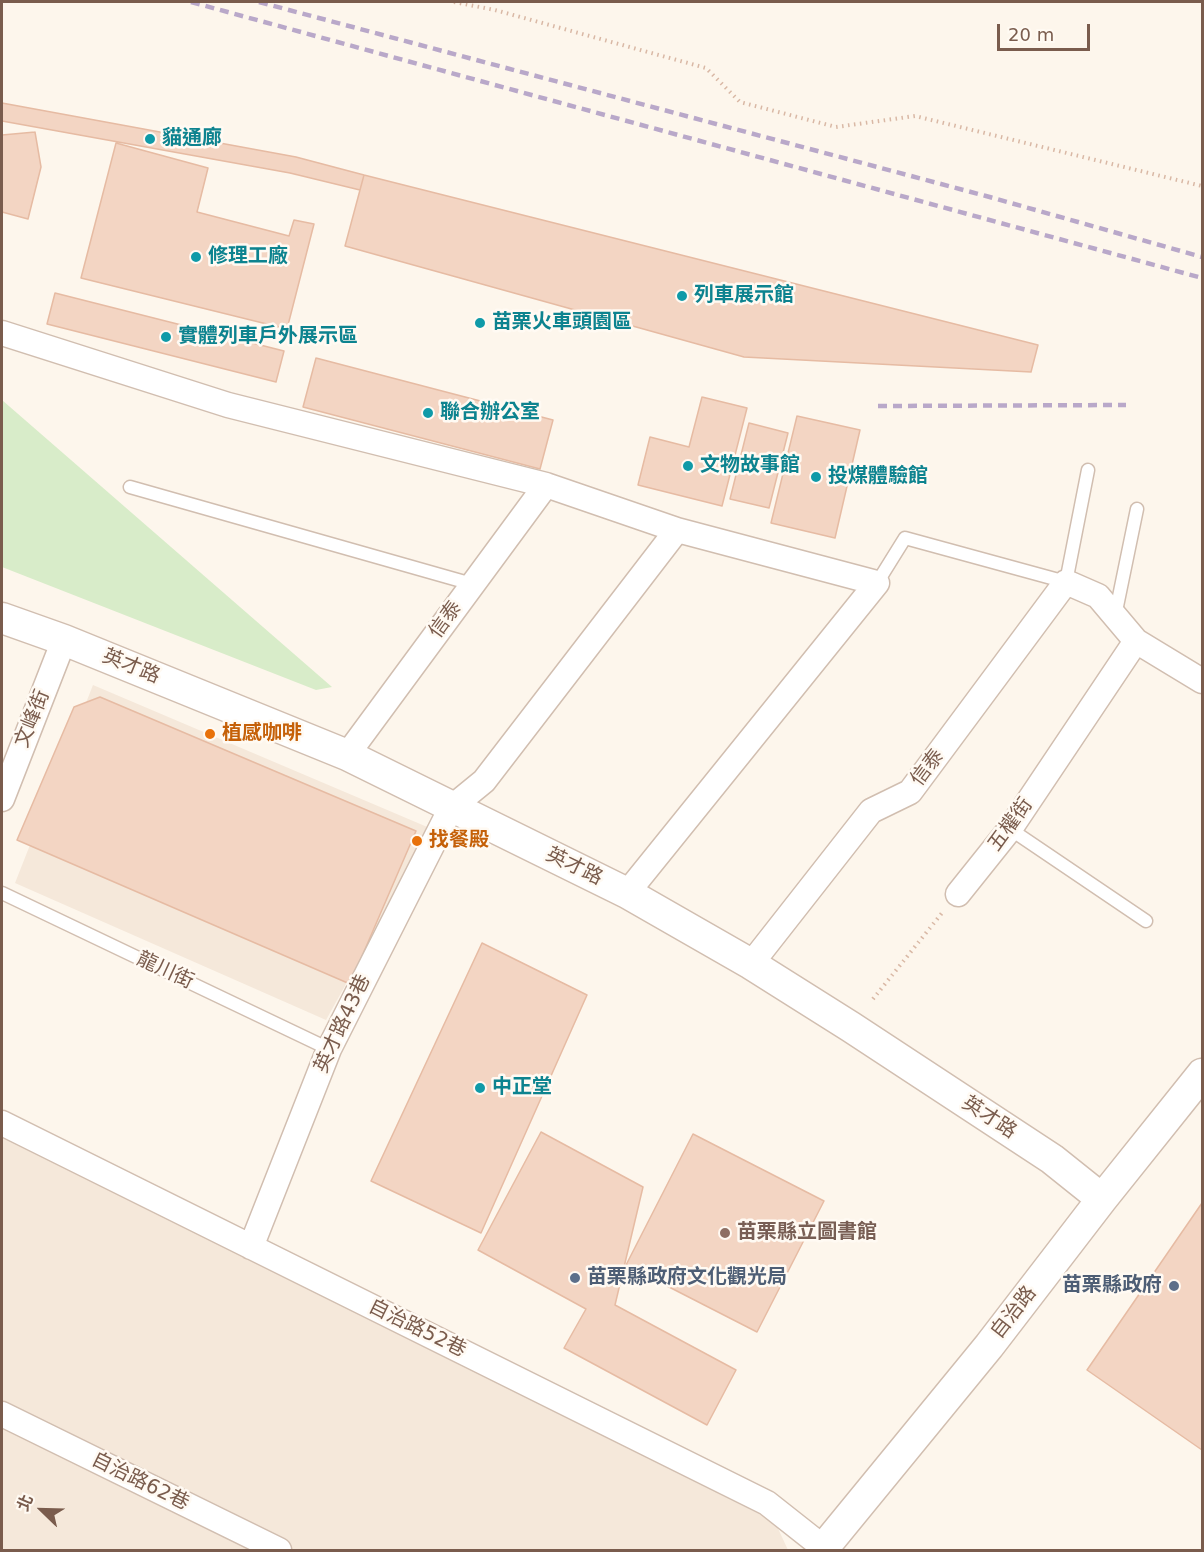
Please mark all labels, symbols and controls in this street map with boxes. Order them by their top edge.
scale bar [1000,12,1093,50]
text: 20 m [1008,24,1054,45]
place label: 貓通廊 [162,127,222,151]
marker: 貓通廊 [143,132,157,146]
place label: 修理工廠 [208,245,288,269]
marker: 修理工廠 [189,250,203,264]
place label: 列車展示館 [694,284,794,308]
marker: 列車展示館 [675,289,689,303]
place label: 苗栗火車頭園區 [492,311,632,335]
marker: 苗栗火車頭園區 [473,316,487,330]
place label: 實體列車戶外展示區 [178,325,358,349]
marker: 實體列車戶外展示區 [159,330,173,344]
place label: 聯合辦公室 [440,401,540,425]
marker: 聯合辦公室 [421,406,435,420]
place label: 文物故事館 [700,454,800,478]
marker: 文物故事館 [681,459,695,473]
place label: 投煤體驗館 [828,465,928,489]
marker: 投煤體驗館 [809,470,823,484]
street label: 信泰 [425,597,467,643]
street label: 英才路 [99,645,163,689]
street label: 文峰街 [11,687,55,751]
place label: 植感咖啡 [222,722,302,746]
marker: 植感咖啡 [203,727,217,741]
street label: 信泰 [906,745,950,791]
street label: 五權街 [984,794,1038,856]
place label: 找餐殿 [429,829,489,853]
marker: 找餐殿 [410,834,424,848]
street label: 英才路 [542,843,606,891]
street label: 龍川街 [133,947,197,995]
street label: 英才路43巷 [310,971,376,1077]
place label: 中正堂 [492,1076,552,1100]
marker: 中正堂 [473,1081,487,1095]
street label: 英才路 [957,1092,1021,1144]
place label: 苗栗縣立圖書館 [737,1221,877,1245]
marker: 苗栗縣立圖書館 [718,1226,732,1240]
place label: 苗栗縣政府文化觀光局 [587,1266,787,1290]
marker: 苗栗縣政府文化觀光局 [568,1271,582,1285]
place label: 苗栗縣政府 [1062,1274,1162,1298]
marker: 苗栗縣政府 [1167,1279,1181,1293]
street label: 自治路 [986,1282,1042,1344]
street label: 自治路52巷 [364,1295,470,1363]
street label: 自治路62巷 [87,1448,193,1516]
north arrow [12,1480,72,1540]
text: 北 [13,1492,37,1514]

